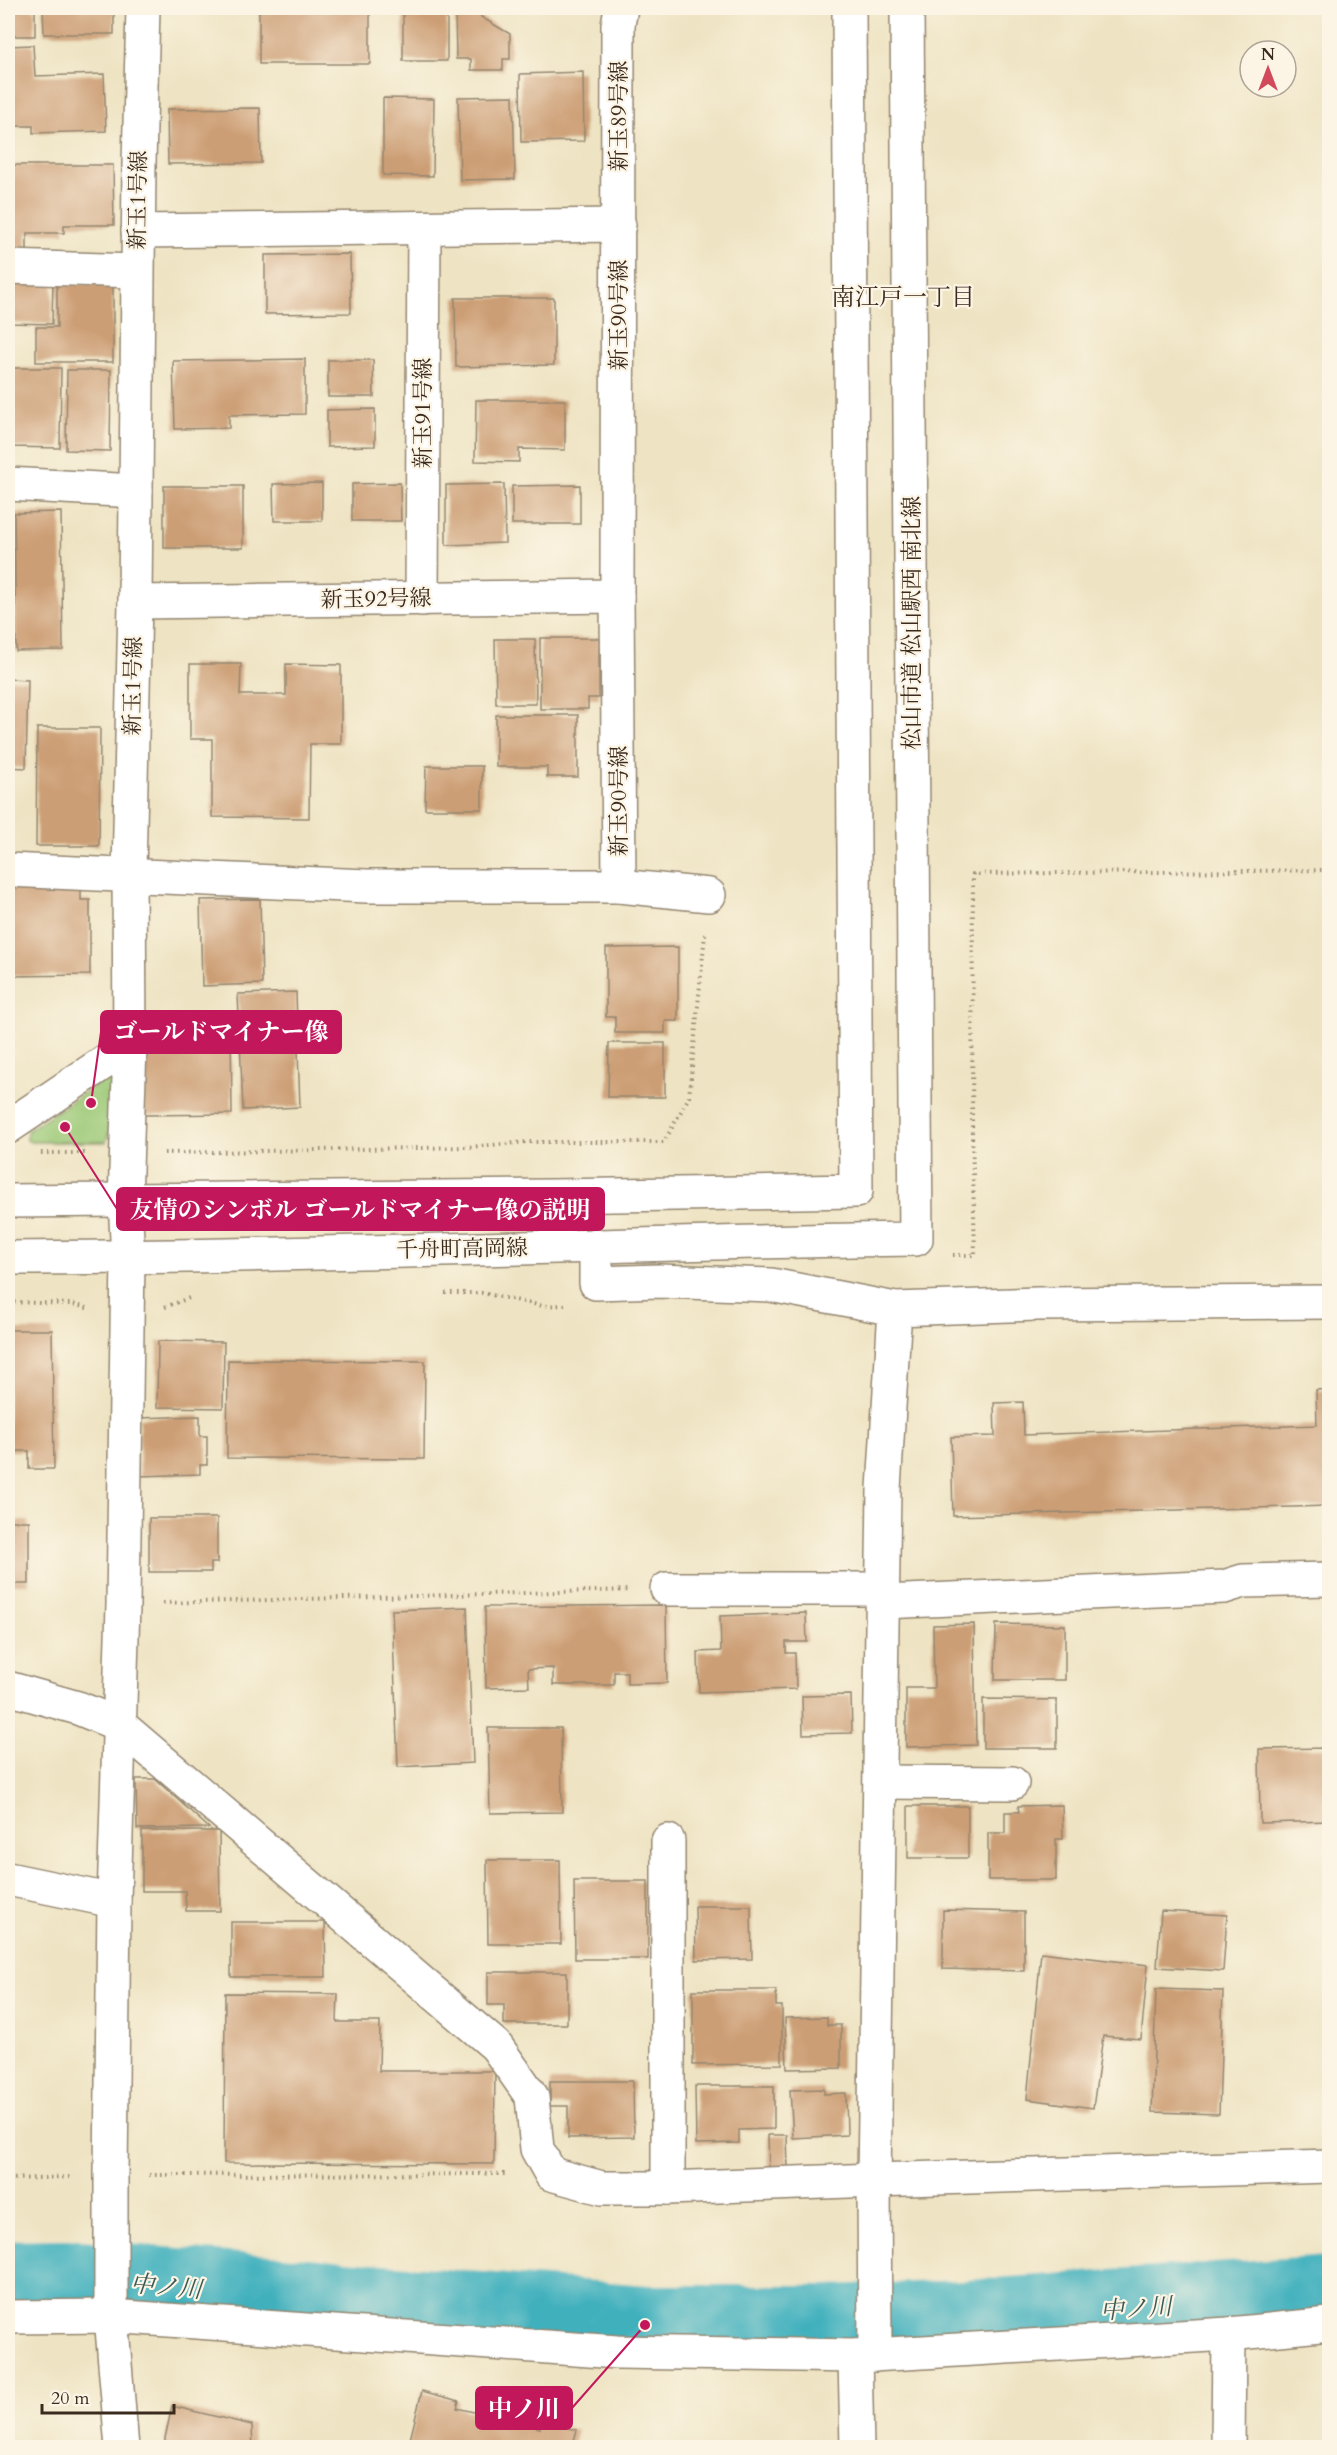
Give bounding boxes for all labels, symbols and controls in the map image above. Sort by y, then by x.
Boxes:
north arrow [1238,39,1298,99]
text: N [1261,44,1275,66]
street label: 新玉89号線 [604,61,634,171]
street label: 新玉1号線 [122,150,154,250]
street label: 新玉90号線 [604,260,634,370]
district label: 南江戸一丁目 [831,281,975,314]
street label: 新玉91号線 [408,358,438,468]
street label: 松山市道 松山駅西 南北線 [897,496,927,750]
street label: 新玉92号線 [320,583,432,615]
street label: 新玉1号線 [117,636,149,736]
street label: 新玉90号線 [604,746,634,856]
callout: ゴールドマイナー像 [101,1011,341,1053]
text: ゴールドマイナー像 [113,1016,329,1049]
callout: 友情のシンボル ゴールドマイナー像の説明 [117,1188,604,1230]
text: 友情のシンボル ゴールドマイナー像の説明 [130,1194,590,1227]
street label: 千舟町高岡線 [396,1233,528,1265]
water label: 中ノ川 [129,2267,206,2307]
water label: 中ノ川 [1099,2290,1176,2328]
scale bar [42,2377,174,2415]
text: 20 m [51,2386,90,2411]
callout: 中ノ川 [476,2387,572,2429]
text: 中ノ川 [488,2393,560,2426]

